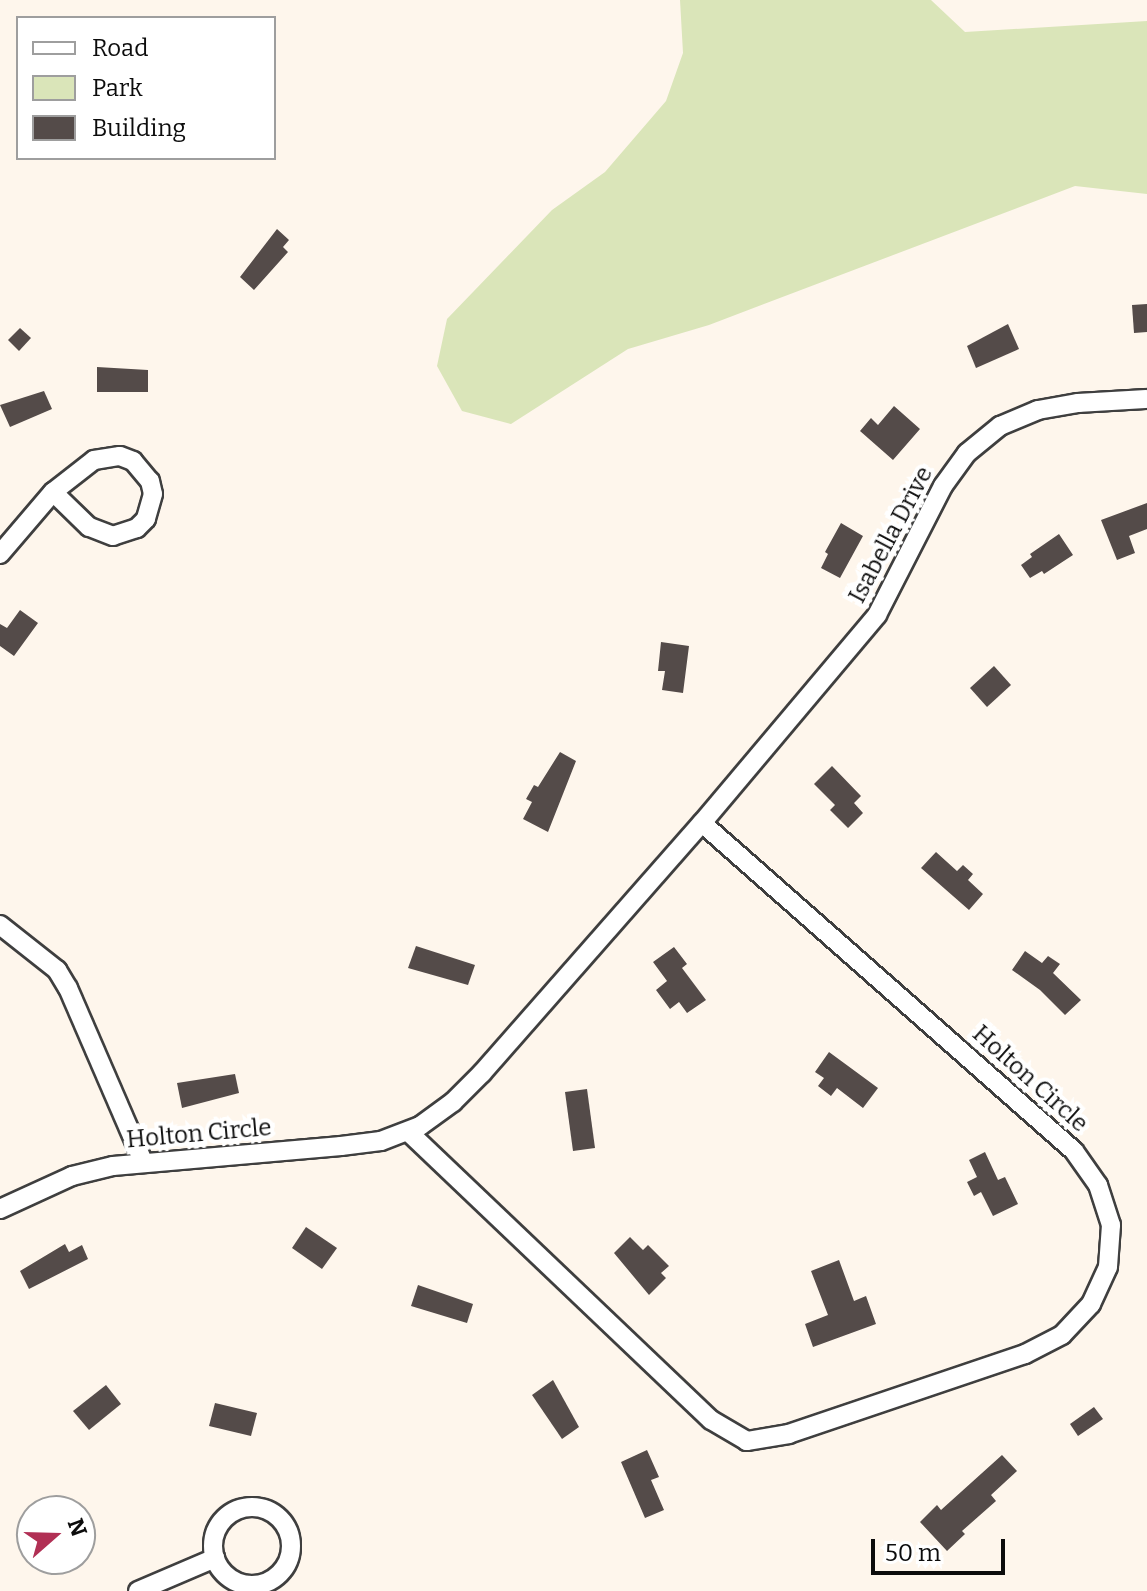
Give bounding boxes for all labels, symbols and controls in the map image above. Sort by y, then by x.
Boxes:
legend [16,16,276,160]
text: Road [92,34,148,62]
text: Park [92,74,143,102]
text: Building [92,114,186,142]
street label: Isabella Drive [843,462,939,608]
street label: Holton Circle [966,1020,1094,1138]
street label: Holton Circle [125,1113,273,1155]
north arrow [16,1495,96,1575]
text: N [62,1515,93,1540]
scale bar [875,1523,1009,1573]
text: 50 m [885,1539,941,1567]

